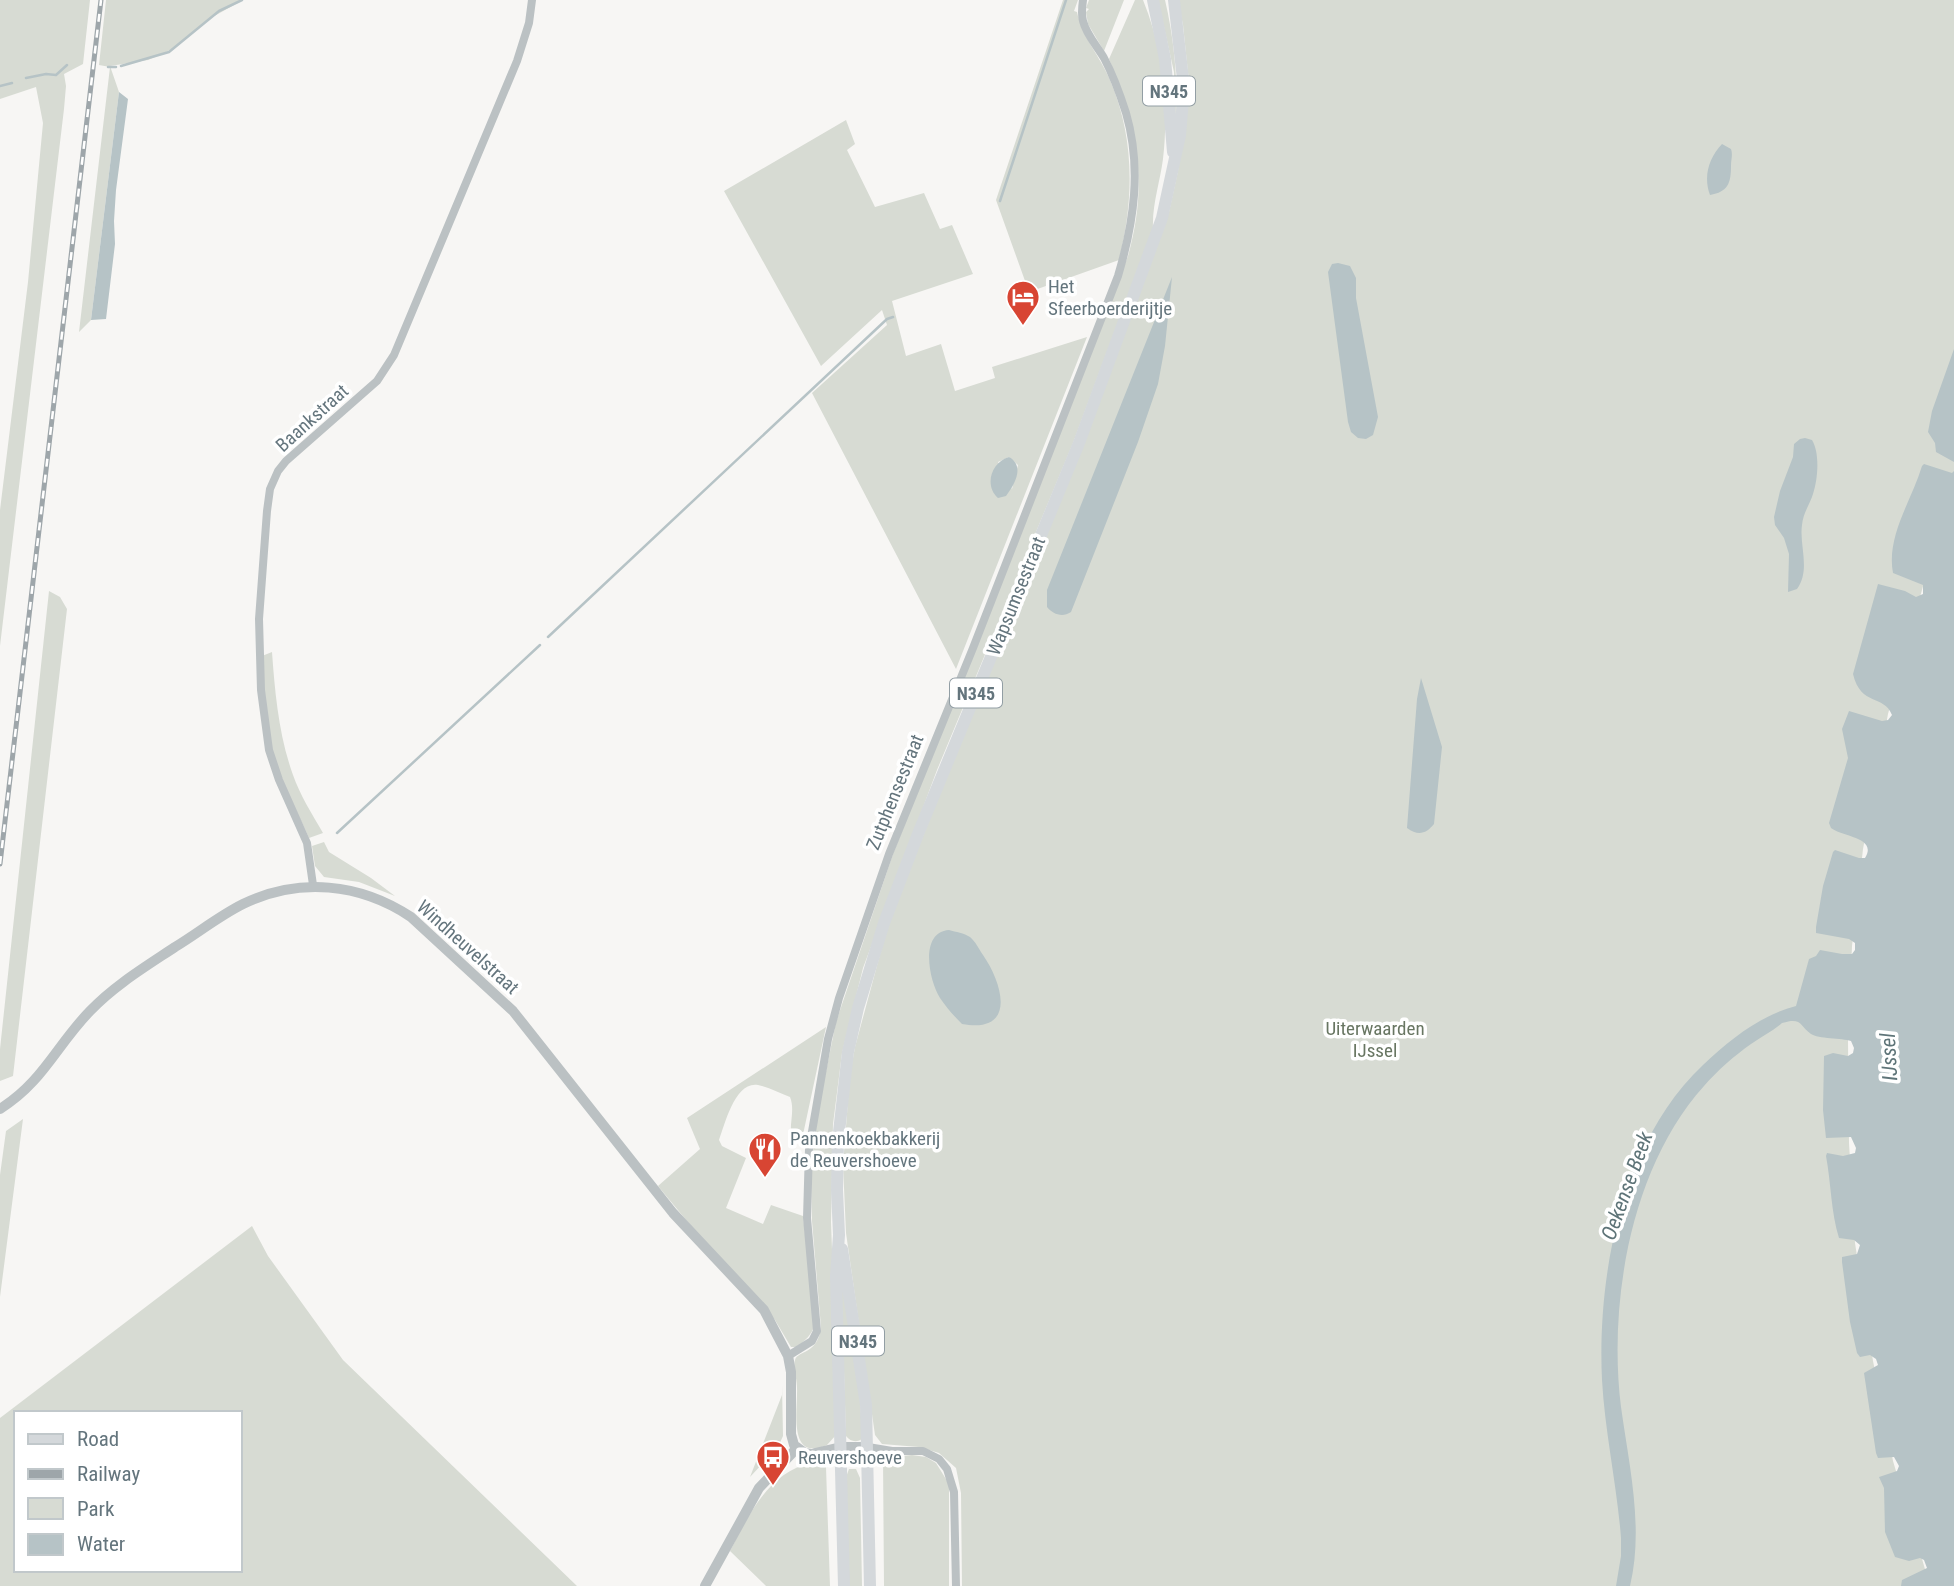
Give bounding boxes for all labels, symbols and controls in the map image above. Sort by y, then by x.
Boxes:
road number: N345 [1143,76,1195,106]
place label: Het Sfeerboerderijtje [1048,275,1172,320]
hotel icon: Het Sfeerboerderijtje [1004,278,1042,327]
street label: Baankstraat [271,379,353,457]
street label: Wapsumsestraat [982,533,1050,659]
road number: N345 [950,678,1002,708]
street label: Zutphensestraat [861,731,929,853]
street label: Windheuvelstraat [412,895,524,999]
park label: Uiterwaarden IJssel [1325,1017,1425,1062]
water label: IJssel [1876,1032,1902,1081]
place label: Pannenkoekbakkerij de Reuvershoeve [790,1127,940,1172]
water label: Oekense Beek [1596,1128,1658,1243]
restaurant icon: Pannenkoekbakkerij de Reuvershoeve [746,1130,784,1179]
road number: N345 [832,1326,884,1356]
legend [14,1411,242,1572]
text: Road [77,1427,119,1451]
bus stop icon: Reuvershoeve [754,1438,792,1487]
place label: Reuvershoeve [798,1446,902,1469]
text: Railway [77,1462,140,1486]
text: Park [77,1497,115,1521]
text: Water [77,1532,125,1556]

